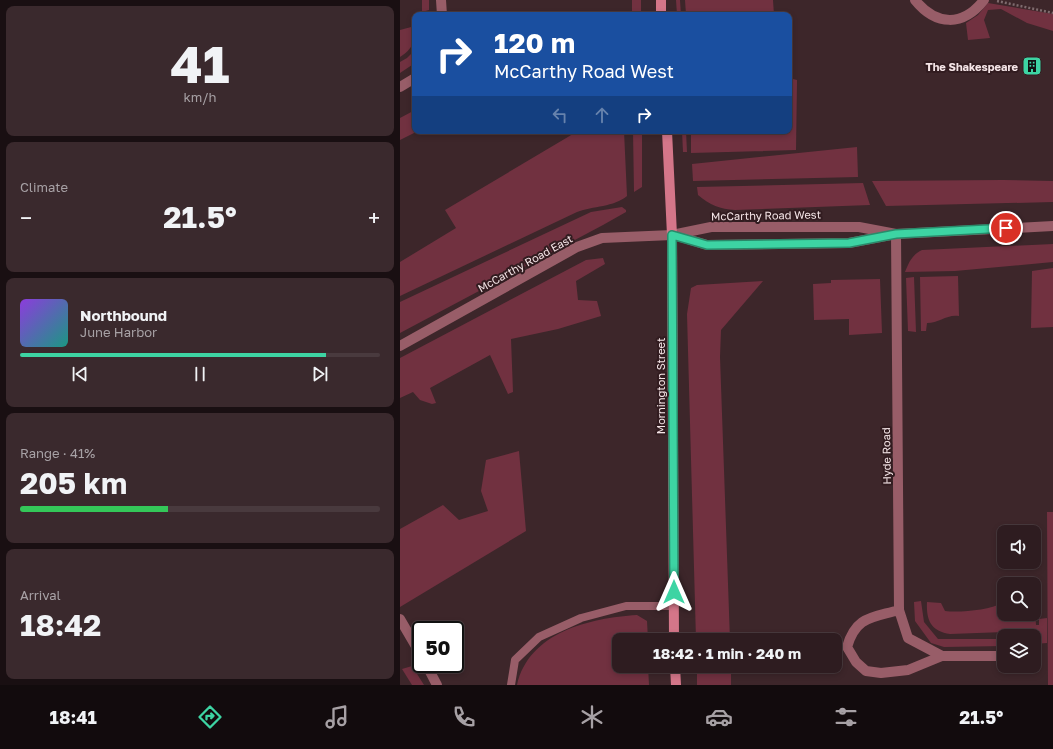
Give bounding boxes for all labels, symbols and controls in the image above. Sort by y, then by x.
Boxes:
text: 120 m [494,26,575,59]
icon: right [428,28,480,80]
text: 41 [170,32,230,94]
building icon: The Shakespeare [1021,55,1043,77]
text: McCarthy Road West [494,60,674,82]
place label: The Shakespeare [925,60,1019,73]
text: km/h [183,89,217,105]
icon: left [549,104,571,126]
icon: ahead [591,104,613,126]
icon: right [633,104,655,126]
text: Climate [20,179,68,195]
text: 21.5° [163,199,237,235]
text: − [20,204,32,231]
text: + [368,204,380,231]
street label: McCarthy Road West [711,208,821,222]
pin [989,211,1023,245]
icon: arrive [995,217,1017,239]
street label: McCarthy Road East [475,232,575,294]
text: Northbound [80,306,167,324]
text: June Harbor [80,324,157,340]
street label: Mornington Street [654,338,667,434]
icon: previous [69,363,91,385]
icon: pause [189,363,211,385]
icon: next [309,363,331,385]
street label: Hyde Road [879,427,893,485]
text: Range · 41% [20,445,95,461]
text: 205 km [20,465,127,501]
map controls [997,525,1041,673]
button: sound [997,525,1041,569]
position arrow [653,571,695,613]
button: search [997,577,1041,621]
text: Arrival [20,587,61,603]
text: 18:42 [20,607,101,643]
speed limit sign: 50 [412,621,464,673]
button: layers [997,629,1041,673]
text: 18:42 · 1 min · 240 m [653,644,801,662]
icon: directions [196,703,224,731]
icon: music [323,703,351,731]
icon: phone [450,703,478,731]
icon: climate [578,703,606,731]
icon: car [705,703,733,731]
icon: filters [832,703,860,731]
text: 18:41 [50,706,97,728]
text: 21.5° [959,706,1003,728]

